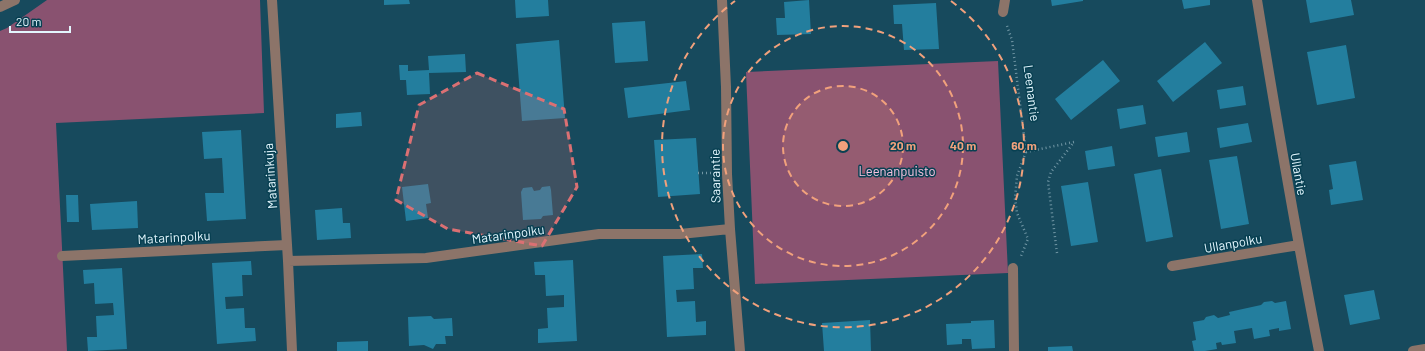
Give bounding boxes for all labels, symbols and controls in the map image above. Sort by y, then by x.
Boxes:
scale bar [10,8,70,34]
text: 20 m [16,14,42,28]
street label: Leenantie [1021,64,1043,122]
text: 20 m [890,138,916,152]
text: 40 m [950,138,976,152]
text: 60 m [1011,138,1037,152]
centre of rings [836,139,850,153]
street label: Matarinkuja [260,143,280,209]
street label: Saarantie [707,149,723,203]
street label: Ullantie [1287,151,1311,197]
park label: Leenanpuisto [858,163,936,179]
street label: Matarinpolku [471,221,545,247]
street label: Matarinpolku [137,227,211,247]
street label: Ullanpolku [1203,230,1263,256]

